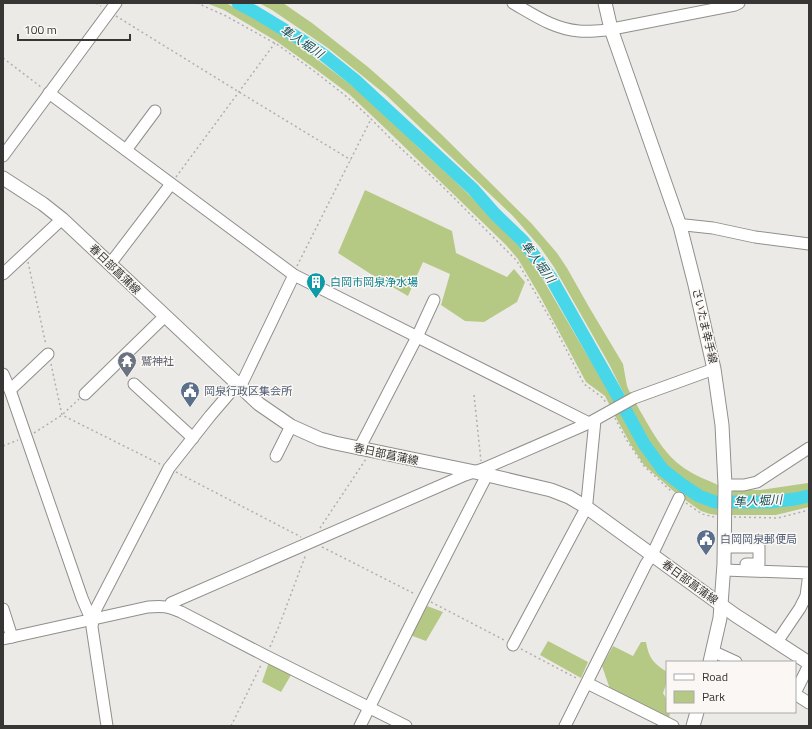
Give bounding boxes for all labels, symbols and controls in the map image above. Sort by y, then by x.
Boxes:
scale bar [18,16,130,42]
text: 100 m [24,20,57,39]
water label: 隼人堀川 [277,20,329,64]
water label: 隼人堀川 [517,237,561,288]
street label: 春日部菖蒲線 [86,240,144,298]
building icon: 白岡市岡泉浄水場 [305,271,327,299]
place label: 白岡市岡泉浄水場 [330,274,418,290]
street label: さいたま幸手線 [689,287,721,365]
temple icon: 鷲神社 [116,350,138,378]
place label: 鷲神社 [141,353,174,369]
public building icon: 岡泉行政区集会所 [179,380,201,408]
place label: 岡泉行政区集会所 [204,383,293,399]
street label: 春日部菖蒲線 [352,439,420,469]
water label: 隼人堀川 [734,490,784,511]
public building icon: 白岡岡泉郵便局 [695,528,717,556]
place label: 白岡岡泉郵便局 [720,531,797,547]
street label: 春日部菖蒲線 [659,556,721,608]
legend [666,661,796,713]
text: Road [702,667,728,686]
text: Park [702,687,725,706]

